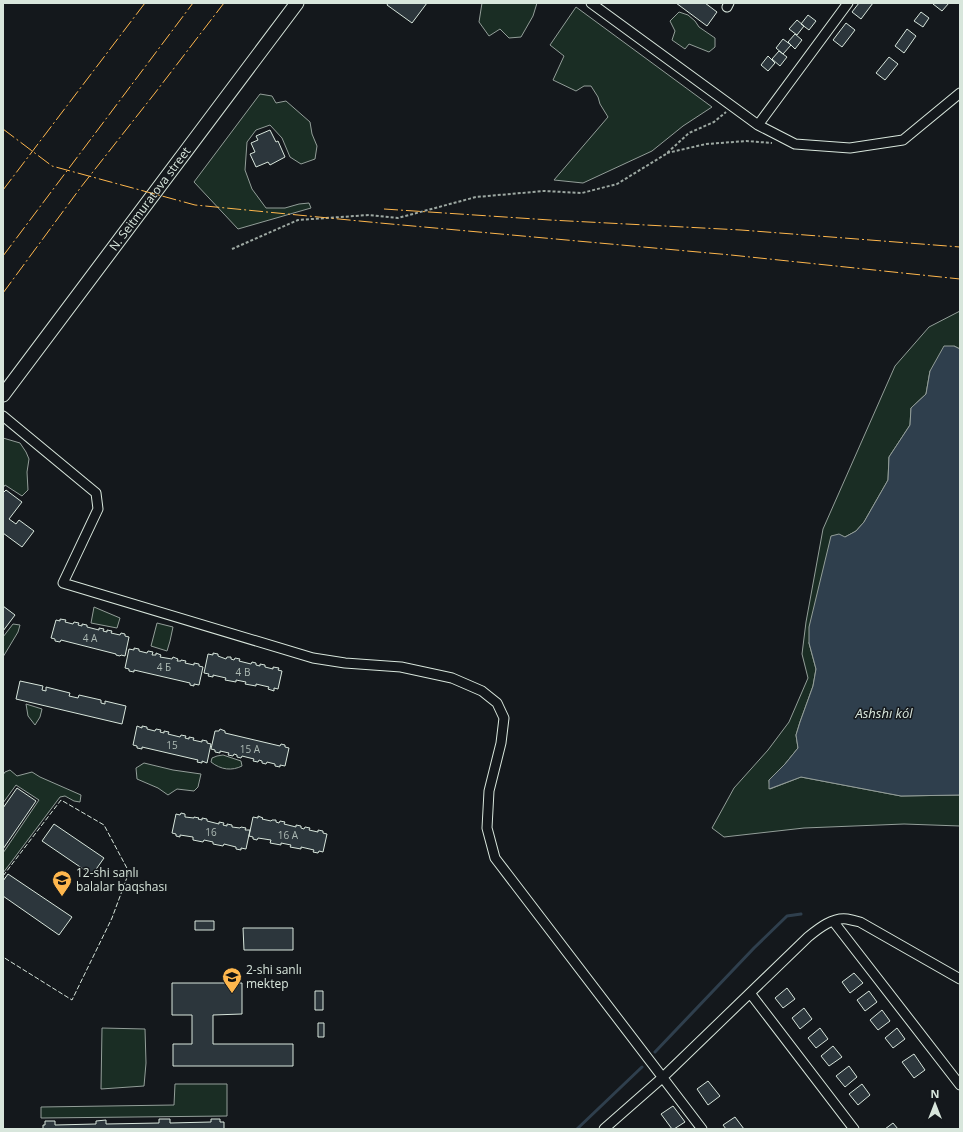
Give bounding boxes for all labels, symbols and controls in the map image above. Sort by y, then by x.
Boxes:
street label: N. Seitmuratova street [105,143,194,254]
house number: 4 А [83,631,98,645]
house number: 4 Б [157,660,171,674]
house number: 4 B [236,665,250,679]
water label: Ashshı kól [854,704,913,722]
house number: 15 [166,738,178,752]
house number: 15 A [240,742,261,756]
house number: 16 [205,825,217,839]
house number: 16 А [278,828,299,842]
place label: 12-shi sanlı balalar baqshası [76,864,167,895]
school or university icon: 12-shi sanlı balalar baqshası [51,869,73,897]
place label: 2-shi sanlı mektep [246,961,302,992]
school or university icon: 2-shi sanlı mektep [221,966,243,994]
north arrow [915,1084,955,1124]
text: N [931,1086,939,1101]

